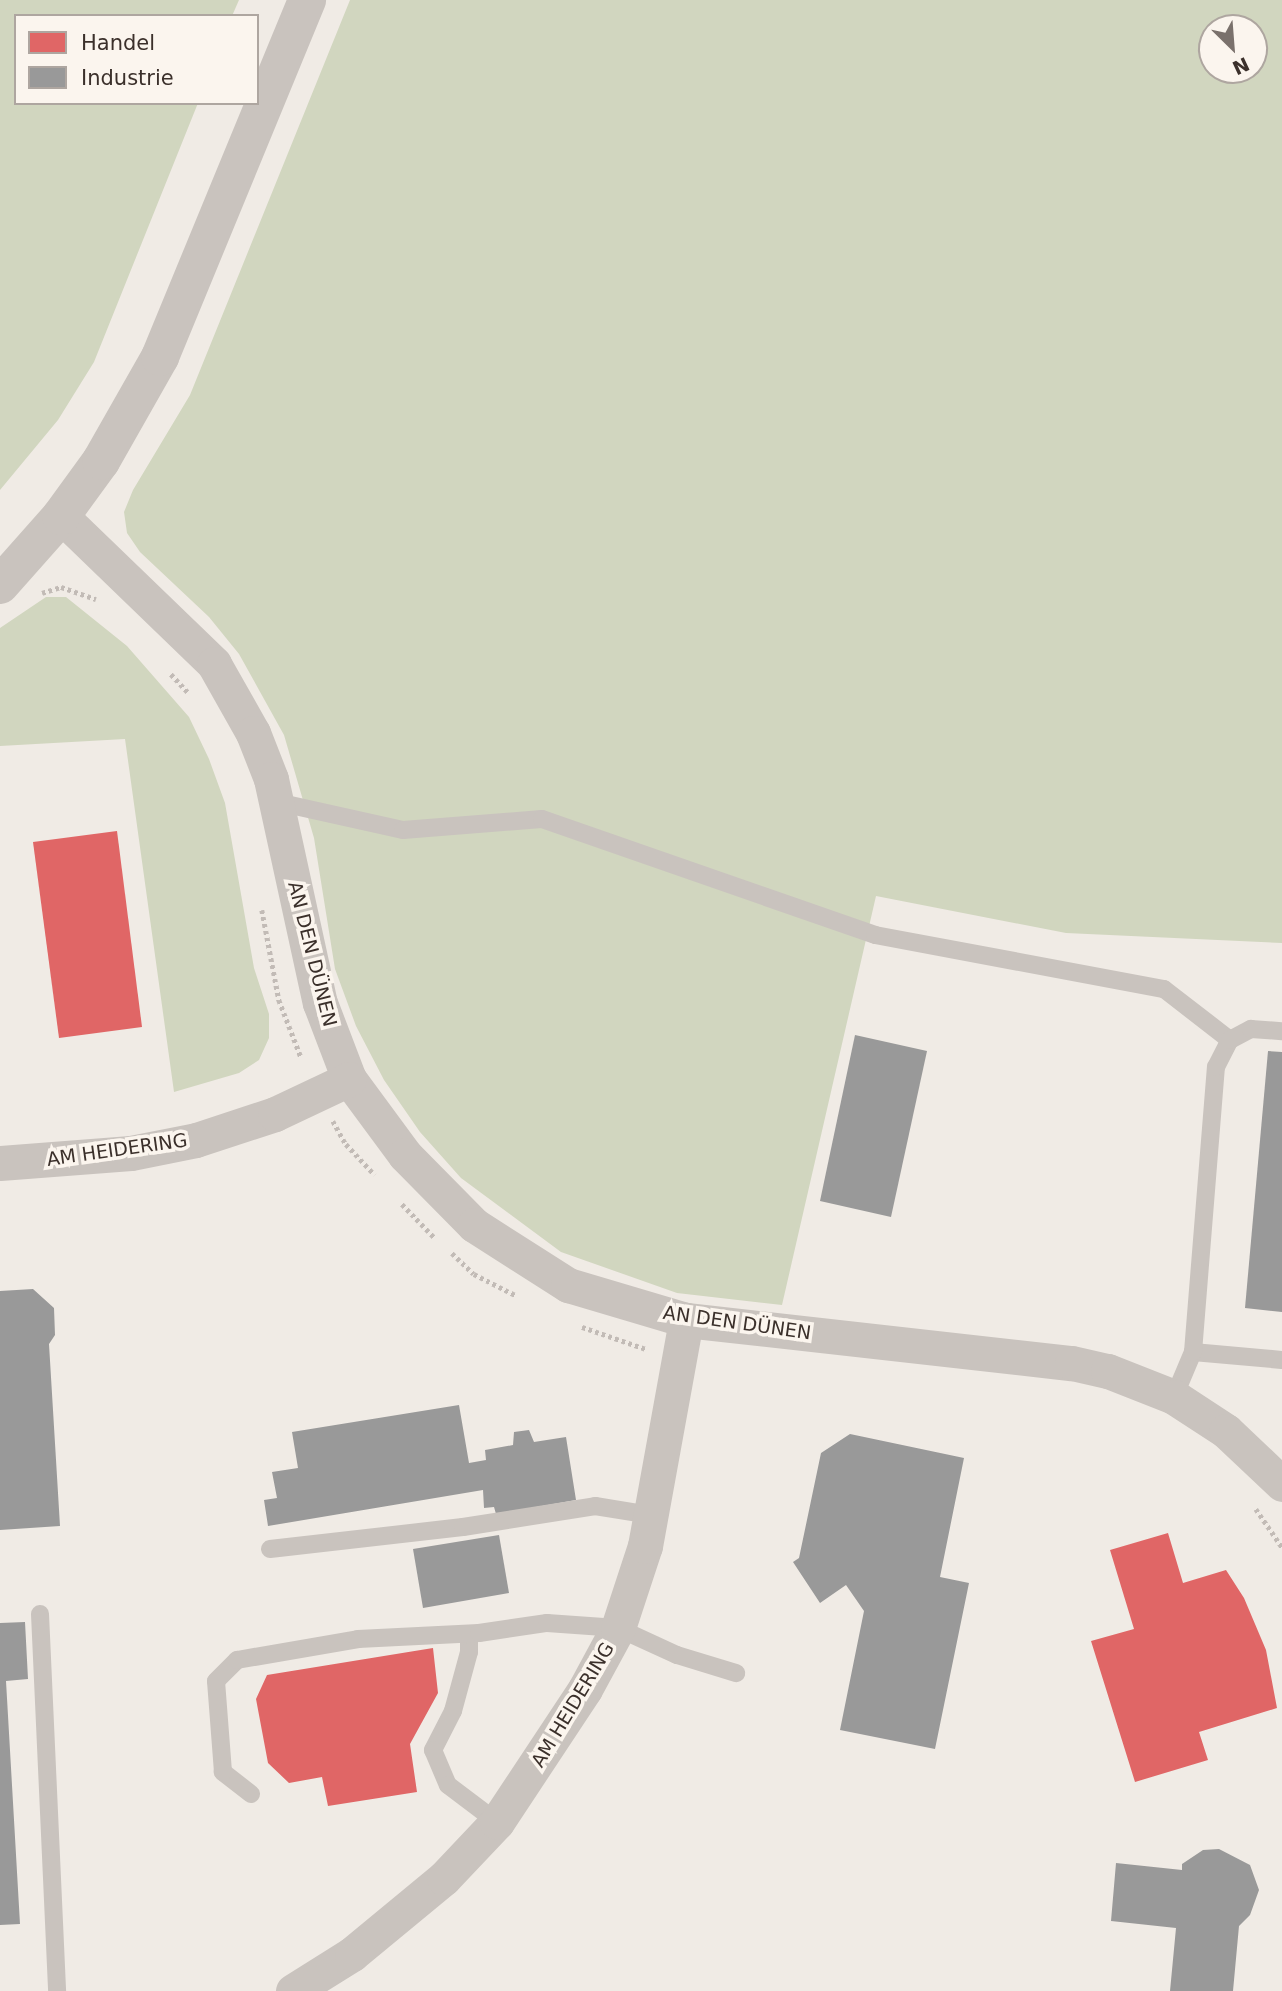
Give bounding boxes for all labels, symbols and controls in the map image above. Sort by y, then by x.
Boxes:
legend [14,14,259,105]
north arrow [1198,14,1268,84]
text: Handel [81,31,155,55]
text: N [1229,53,1253,80]
text: Industrie [81,66,174,90]
street label: AN DEN DÜNEN [283,879,341,1029]
street label: AM HEIDERING [45,1129,189,1171]
street label: AN DEN DÜNEN [662,1301,812,1345]
street label: AM HEIDERING [527,1638,619,1772]

